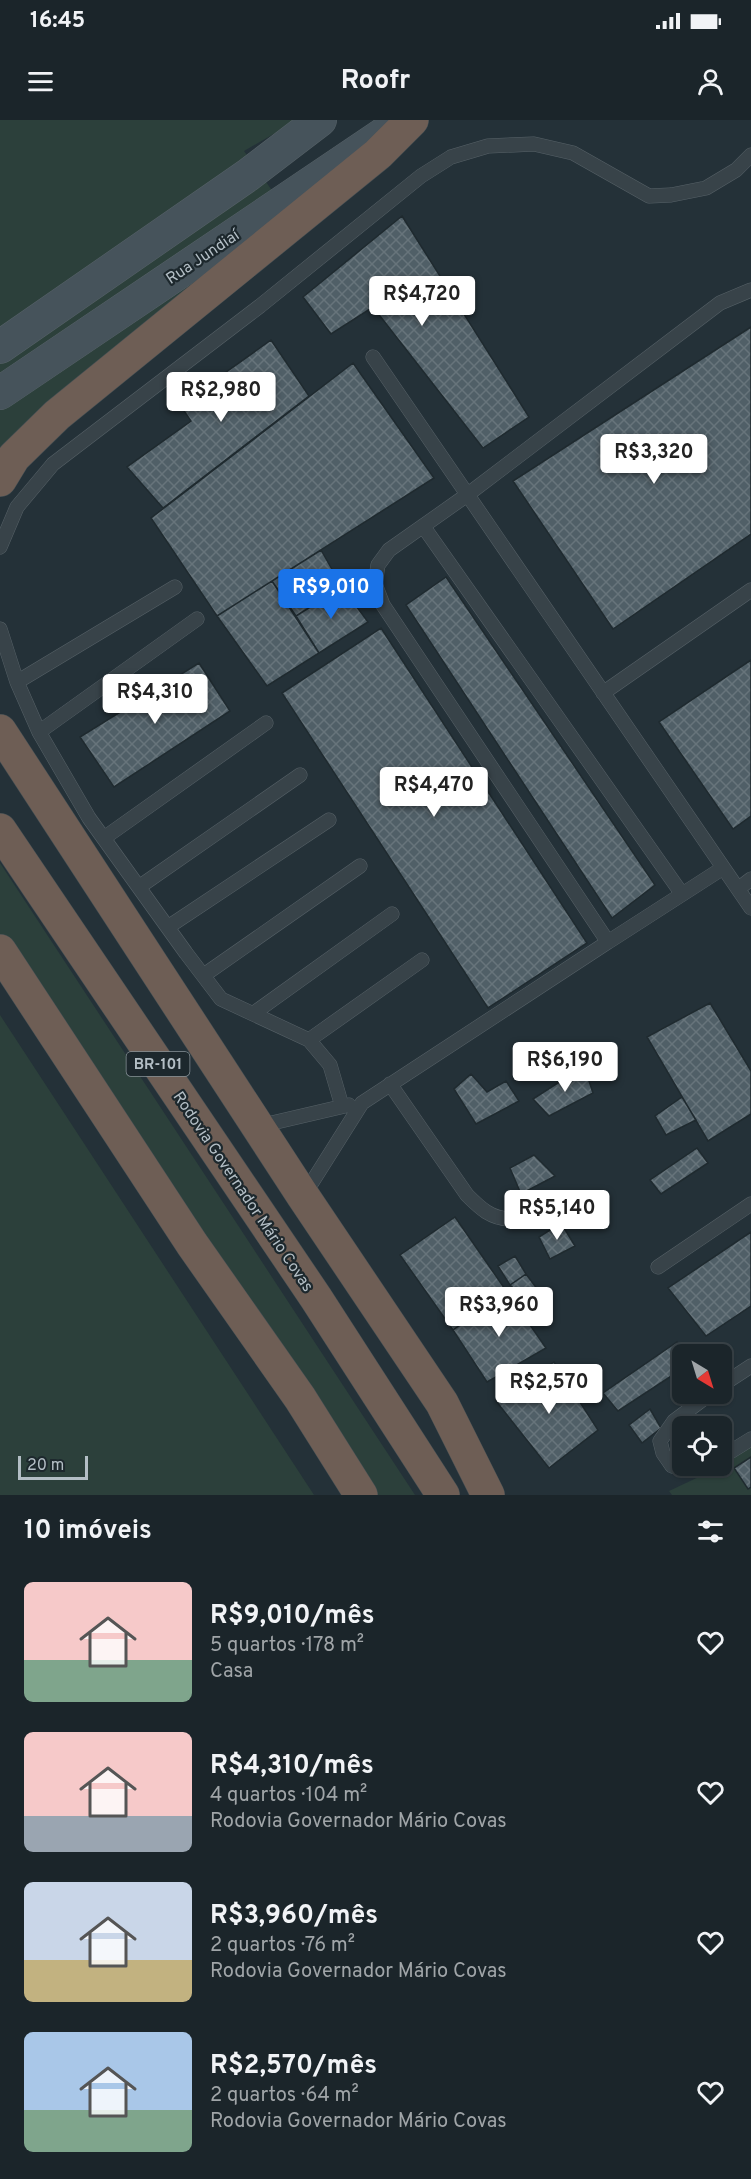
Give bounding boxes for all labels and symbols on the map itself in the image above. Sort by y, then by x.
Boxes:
street label: Rua Jundiaí [163,225,245,290]
pin: R$4,720 [367,276,477,327]
pin: R$2,980 [166,372,276,423]
pin: R$3,320 [599,434,709,485]
pin: R$9,010 [276,569,386,620]
pin: R$4,310 [100,674,210,725]
pin: R$4,470 [379,767,489,818]
pin: R$6,190 [510,1042,620,1093]
road number: BR-101 [126,1052,190,1076]
street label: Rodovia Governador Mário Covas [168,1088,317,1296]
pin: R$5,140 [502,1190,612,1241]
pin: R$3,960 [444,1287,554,1338]
north arrow [672,1344,732,1404]
pin: R$2,570 [494,1364,604,1415]
scale bar [18,1453,88,1480]

